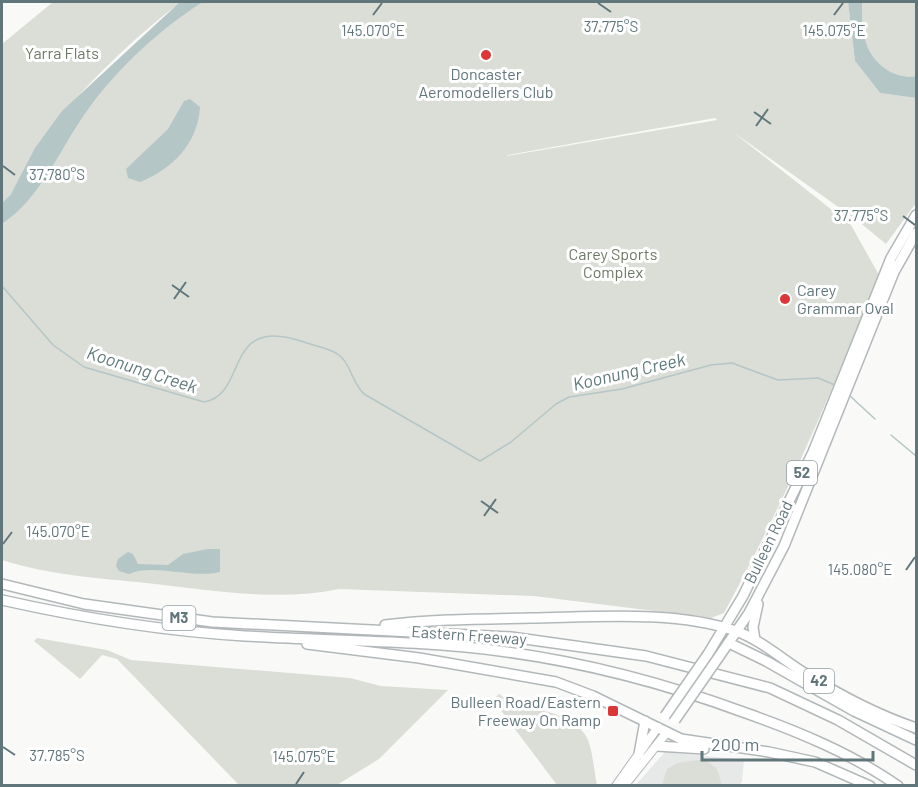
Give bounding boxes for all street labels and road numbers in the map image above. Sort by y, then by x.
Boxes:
road number: 52 [787,461,817,485]
street label: Bulleen Road [739,497,796,586]
road number: M3 [162,606,195,630]
street label: Eastern Freeway [411,621,528,648]
road number: 42 [804,669,834,693]

